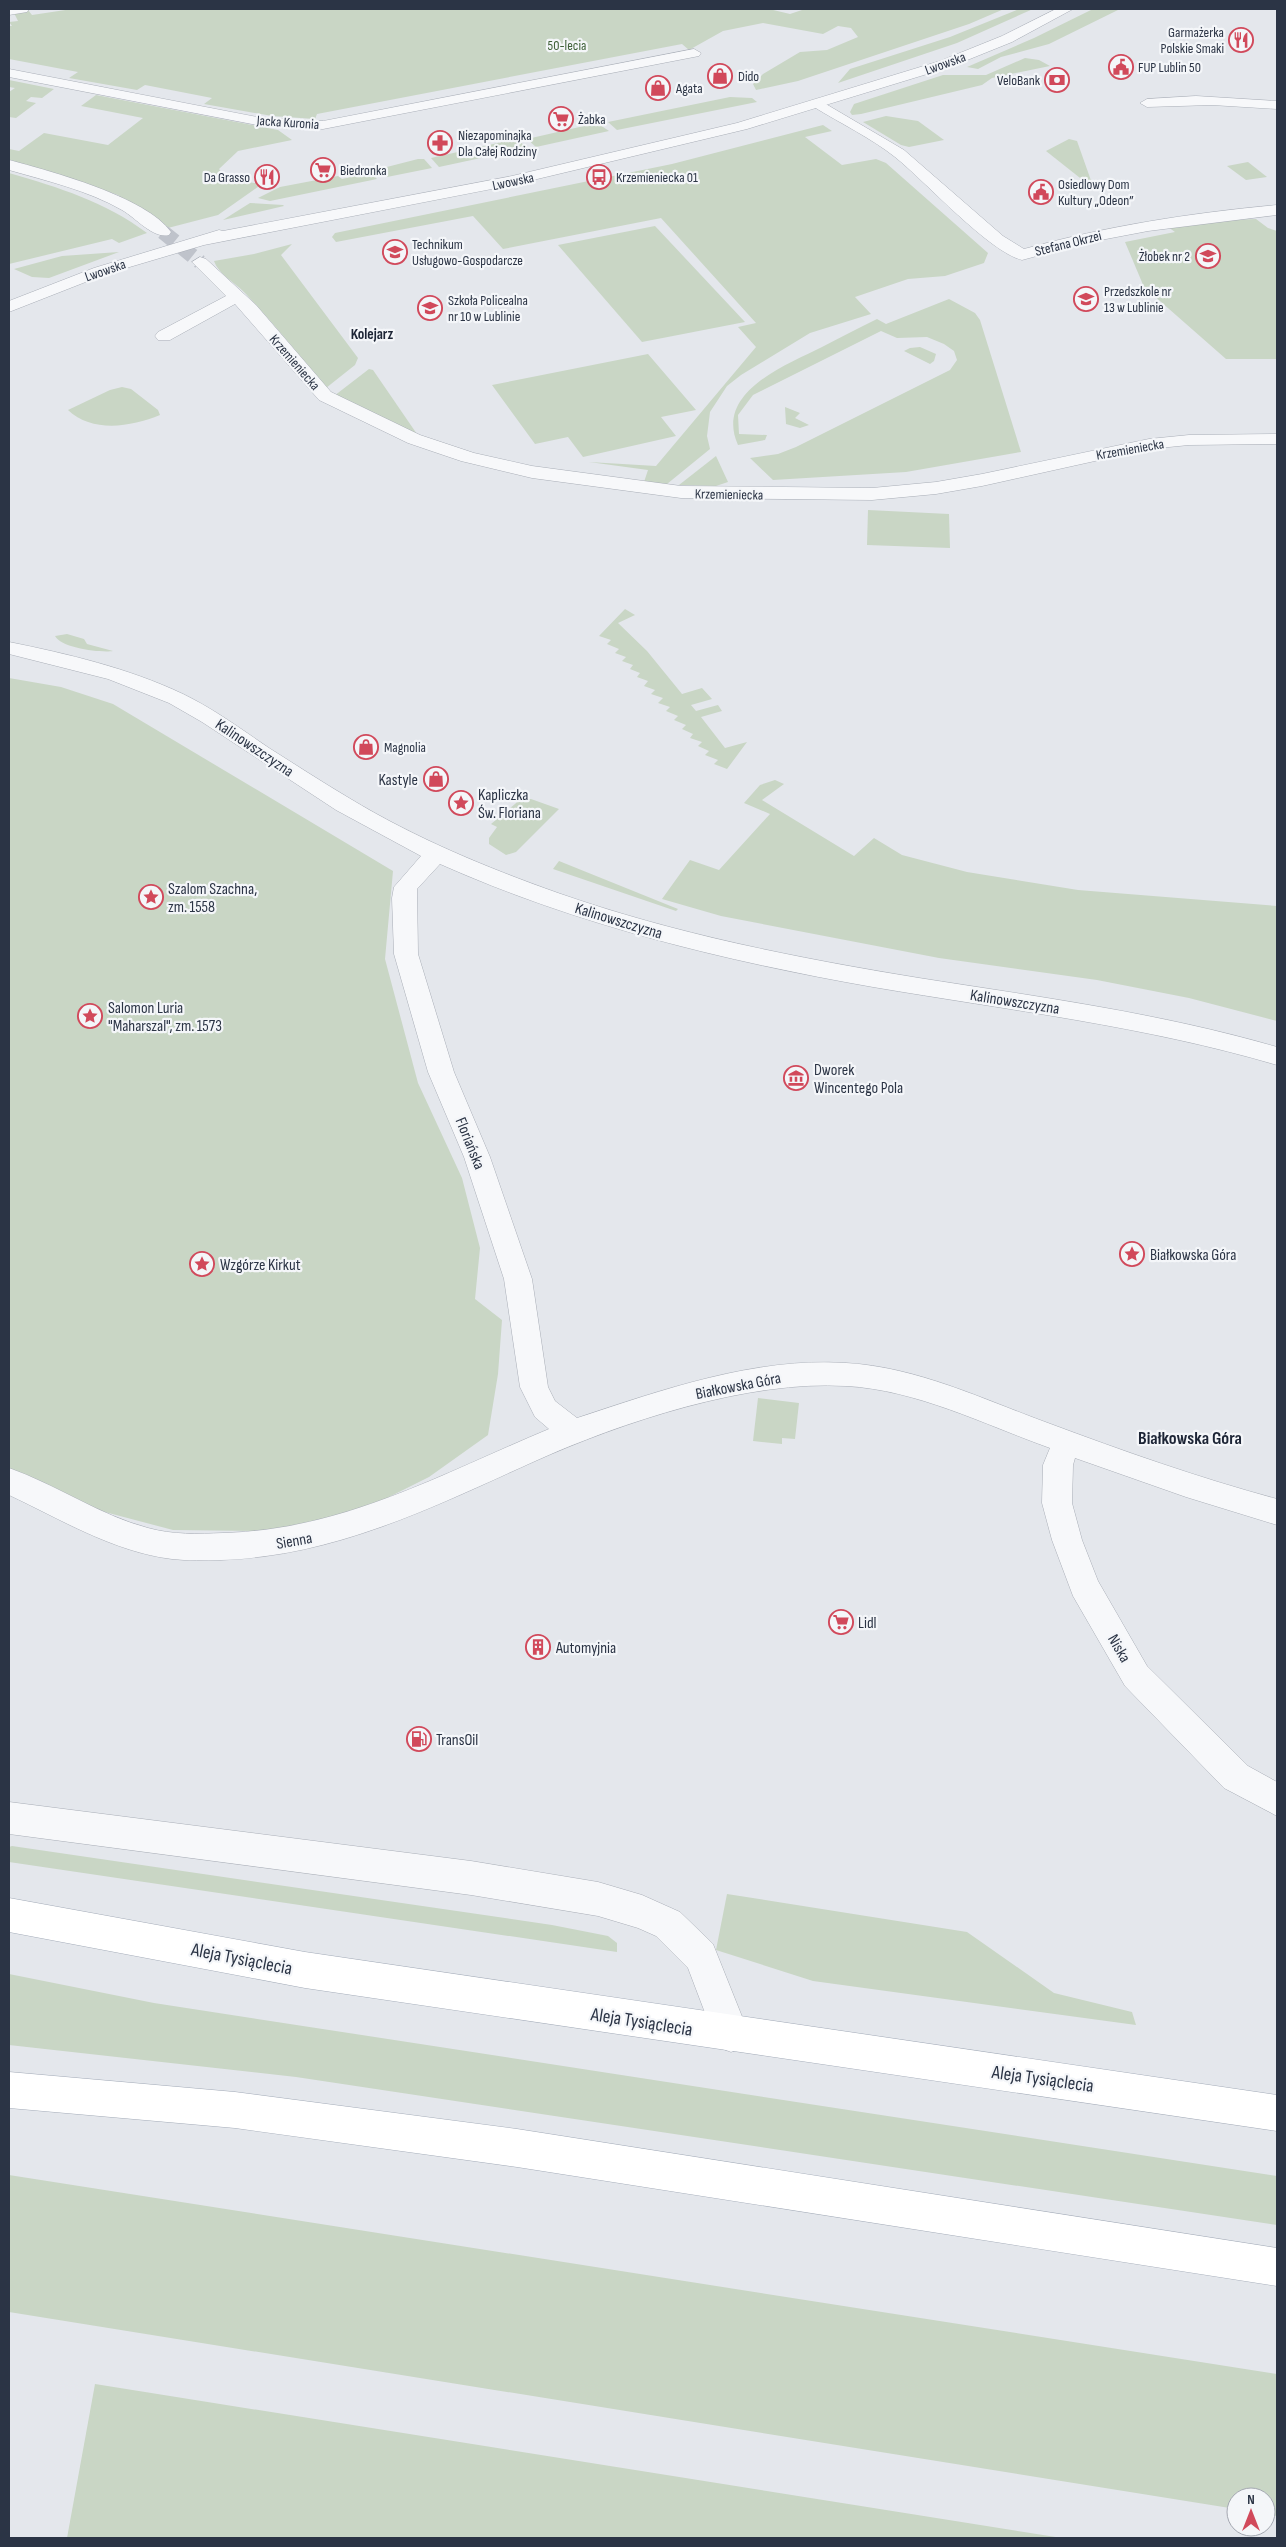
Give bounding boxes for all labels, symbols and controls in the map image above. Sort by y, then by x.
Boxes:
place label: Garmażerka Polskie Smaki [1161,24,1224,57]
restaurant icon: Garmażerka Polskie Smaki [1228,27,1254,53]
park label: 50-lecia [548,37,586,54]
street label: Lwowska [922,48,968,79]
public building icon: FUP Lublin 50 [1108,54,1134,80]
place label: FUP Lublin 50 [1138,59,1201,76]
shop icon: Dido [707,63,733,89]
bank icon: VeloBank [1044,67,1070,93]
place label: Dido [738,68,759,85]
place label: VeloBank [997,72,1041,89]
shop icon: Agata [645,75,671,101]
place label: Agata [675,80,703,97]
supermarket icon: Żabka [548,106,574,132]
place label: Żabka [578,111,606,128]
street label: Jacka Kuronia [255,112,320,133]
place label: Niezapominajka Dla Całej Rodziny [458,127,538,160]
pharmacy icon: Niezapominajka Dla Całej Rodziny [427,130,453,156]
supermarket icon: Biedronka [310,157,336,183]
place label: Biedronka [340,162,387,179]
restaurant icon: Da Grasso [254,164,280,190]
bus stop icon: Krzemieniecka 01 [586,164,612,190]
place label: Da Grasso [204,169,250,186]
street label: Lwowska [491,169,535,194]
place label: Krzemieniecka 01 [616,169,698,186]
place label: Osiedlowy Dom Kultury „Odeon” [1058,176,1134,209]
public building icon: Osiedlowy Dom Kultury „Odeon” [1028,179,1054,205]
street label: Stefana Okrzei [1033,227,1103,260]
place label: Technikum Usługowo-Gospodarcze [412,236,523,269]
school or university icon: Technikum Usługowo-Gospodarcze [382,239,408,265]
school or university icon: Żłobek nr 2 [1195,243,1221,269]
place label: Żłobek nr 2 [1139,248,1190,265]
street label: Lwowska [82,256,128,285]
place label: Przedszkole nr 13 w Lublinie [1104,283,1172,316]
school or university icon: Przedszkole nr 13 w Lublinie [1073,286,1099,312]
place label: Szkoła Policealna nr 10 w Lublinie [448,292,528,325]
school or university icon: Szkoła Policealna nr 10 w Lublinie [417,295,443,321]
district label: Kolejarz [351,325,394,344]
street label: Krzemieniecka [266,331,324,394]
street label: Krzemieniecka [1095,435,1165,464]
street label: Krzemieniecka [695,485,763,504]
street label: Kalinowszczyzna [211,715,297,781]
shop icon: Magnolia [353,734,379,760]
place label: Magnolia [384,739,426,756]
shop icon: Kastyle [423,766,449,792]
place label: Kastyle [378,771,418,790]
place label: Kapliczka Św. Floriana [478,786,541,823]
place icon: Kapliczka Św. Floriana [448,790,474,816]
place label: Szalom Szachna, zm. 1558 [168,880,257,917]
place icon: Szalom Szachna, zm. 1558 [138,884,164,910]
street label: Kalinowszczyzna [573,899,664,944]
street label: Kalinowszczyzna [969,986,1061,1019]
place label: Salomon Luria "Maharszal", zm. 1573 [108,999,222,1036]
place icon: Salomon Luria "Maharszal", zm. 1573 [77,1003,103,1029]
place label: Dworek Wincentego Pola [814,1061,903,1098]
museum icon: Dworek Wincentego Pola [783,1065,809,1091]
street label: Floriańska [451,1115,489,1172]
place icon: Białkowska Góra [1119,1241,1145,1267]
place label: Białkowska Góra [1150,1246,1236,1265]
place icon: Wzgórze Kirkut [189,1251,215,1277]
place label: Wzgórze Kirkut [220,1256,301,1275]
street label: Białkowska Góra [694,1369,782,1404]
district label: Białkowska Góra [1138,1428,1242,1449]
street label: Sienna [275,1529,314,1554]
supermarket icon: Lidl [828,1609,854,1635]
place label: Lidl [858,1614,877,1633]
street label: Niska [1103,1631,1134,1666]
building icon: Automyjnia [525,1634,551,1660]
place label: Automyjnia [555,1639,616,1658]
fuel station icon: TransOil [406,1726,432,1752]
place label: TransOil [436,1731,478,1750]
street label: Aleja Tysiąclecia [188,1938,294,1981]
street label: Aleja Tysiąclecia [588,2003,694,2042]
street label: Aleja Tysiąclecia [989,2061,1095,2098]
north arrow [1226,2487,1276,2537]
text: N [1247,2491,1255,2508]

